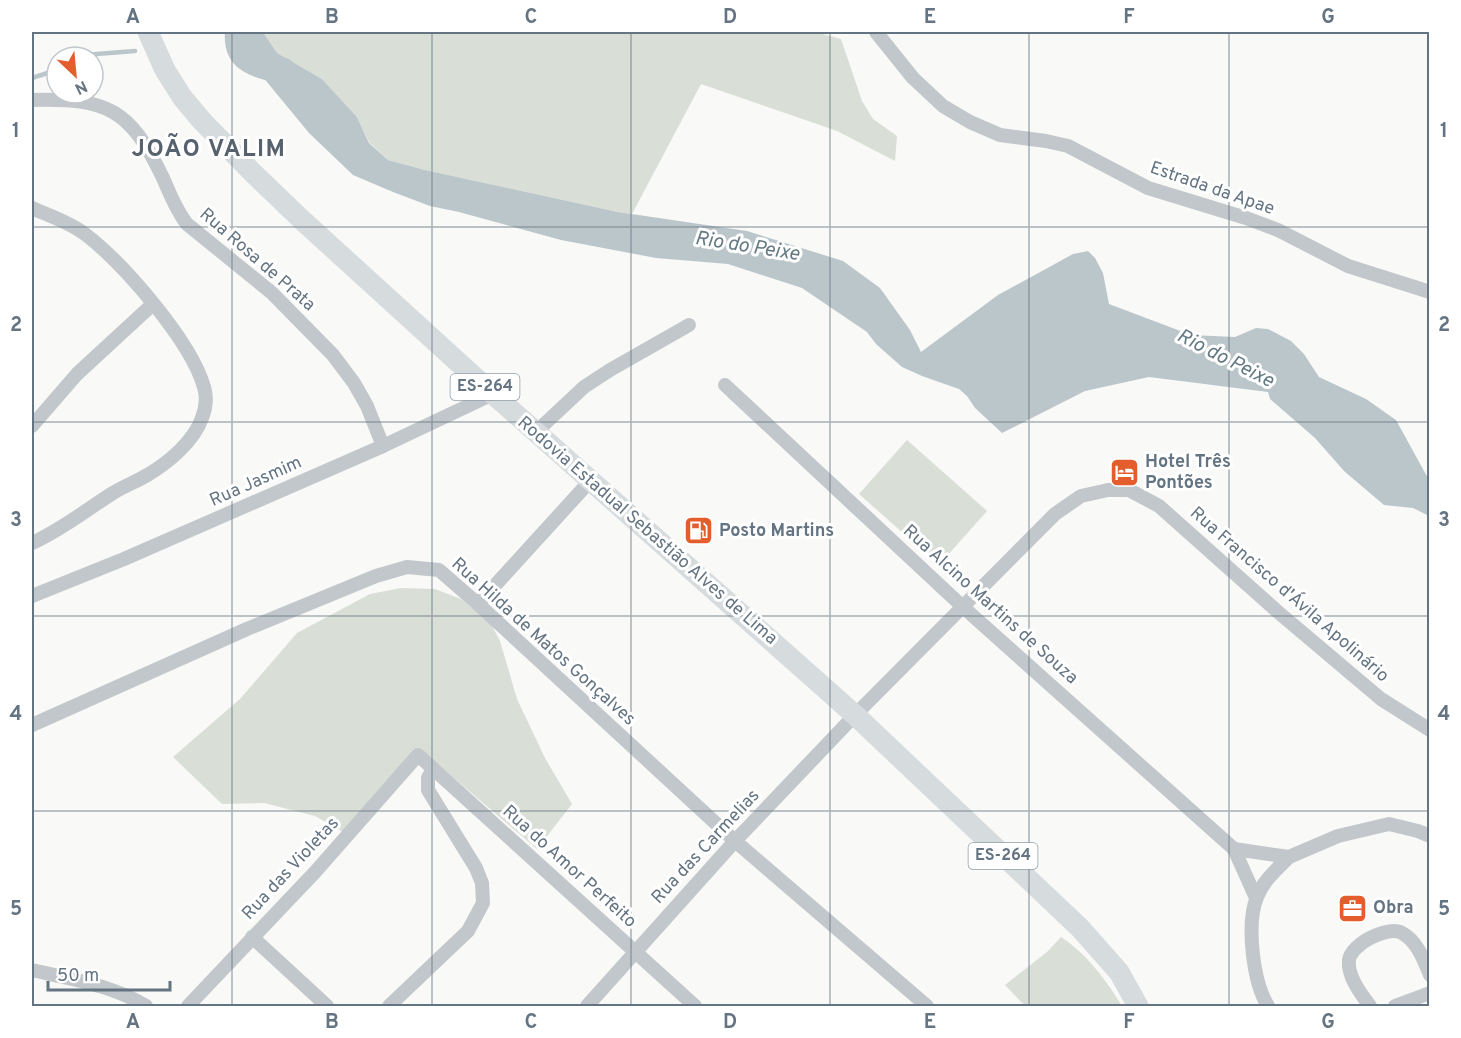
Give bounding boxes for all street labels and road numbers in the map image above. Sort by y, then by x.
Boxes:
street label: Estrada da Apae [1147,157,1277,221]
street label: Rua Rosa de Prata [194,203,320,317]
road number: ES-264 [450,374,520,400]
street label: Rodovia Estadual Sebastião Alves de Lima [512,412,782,650]
street label: Rua Jasmim [206,451,306,513]
street label: Rua Francisco d'Ávila Apolinário [1185,501,1395,688]
street label: Rua Alcino Martins de Souza [898,520,1082,690]
street label: Rua Hilda de Matos Gonçalves [446,553,640,731]
street label: Rua das Carmelias [647,785,765,909]
street label: Rua do Amor Perfeito [497,801,641,933]
street label: Rua das Violetas [237,813,345,925]
road number: ES-264 [968,843,1038,869]

